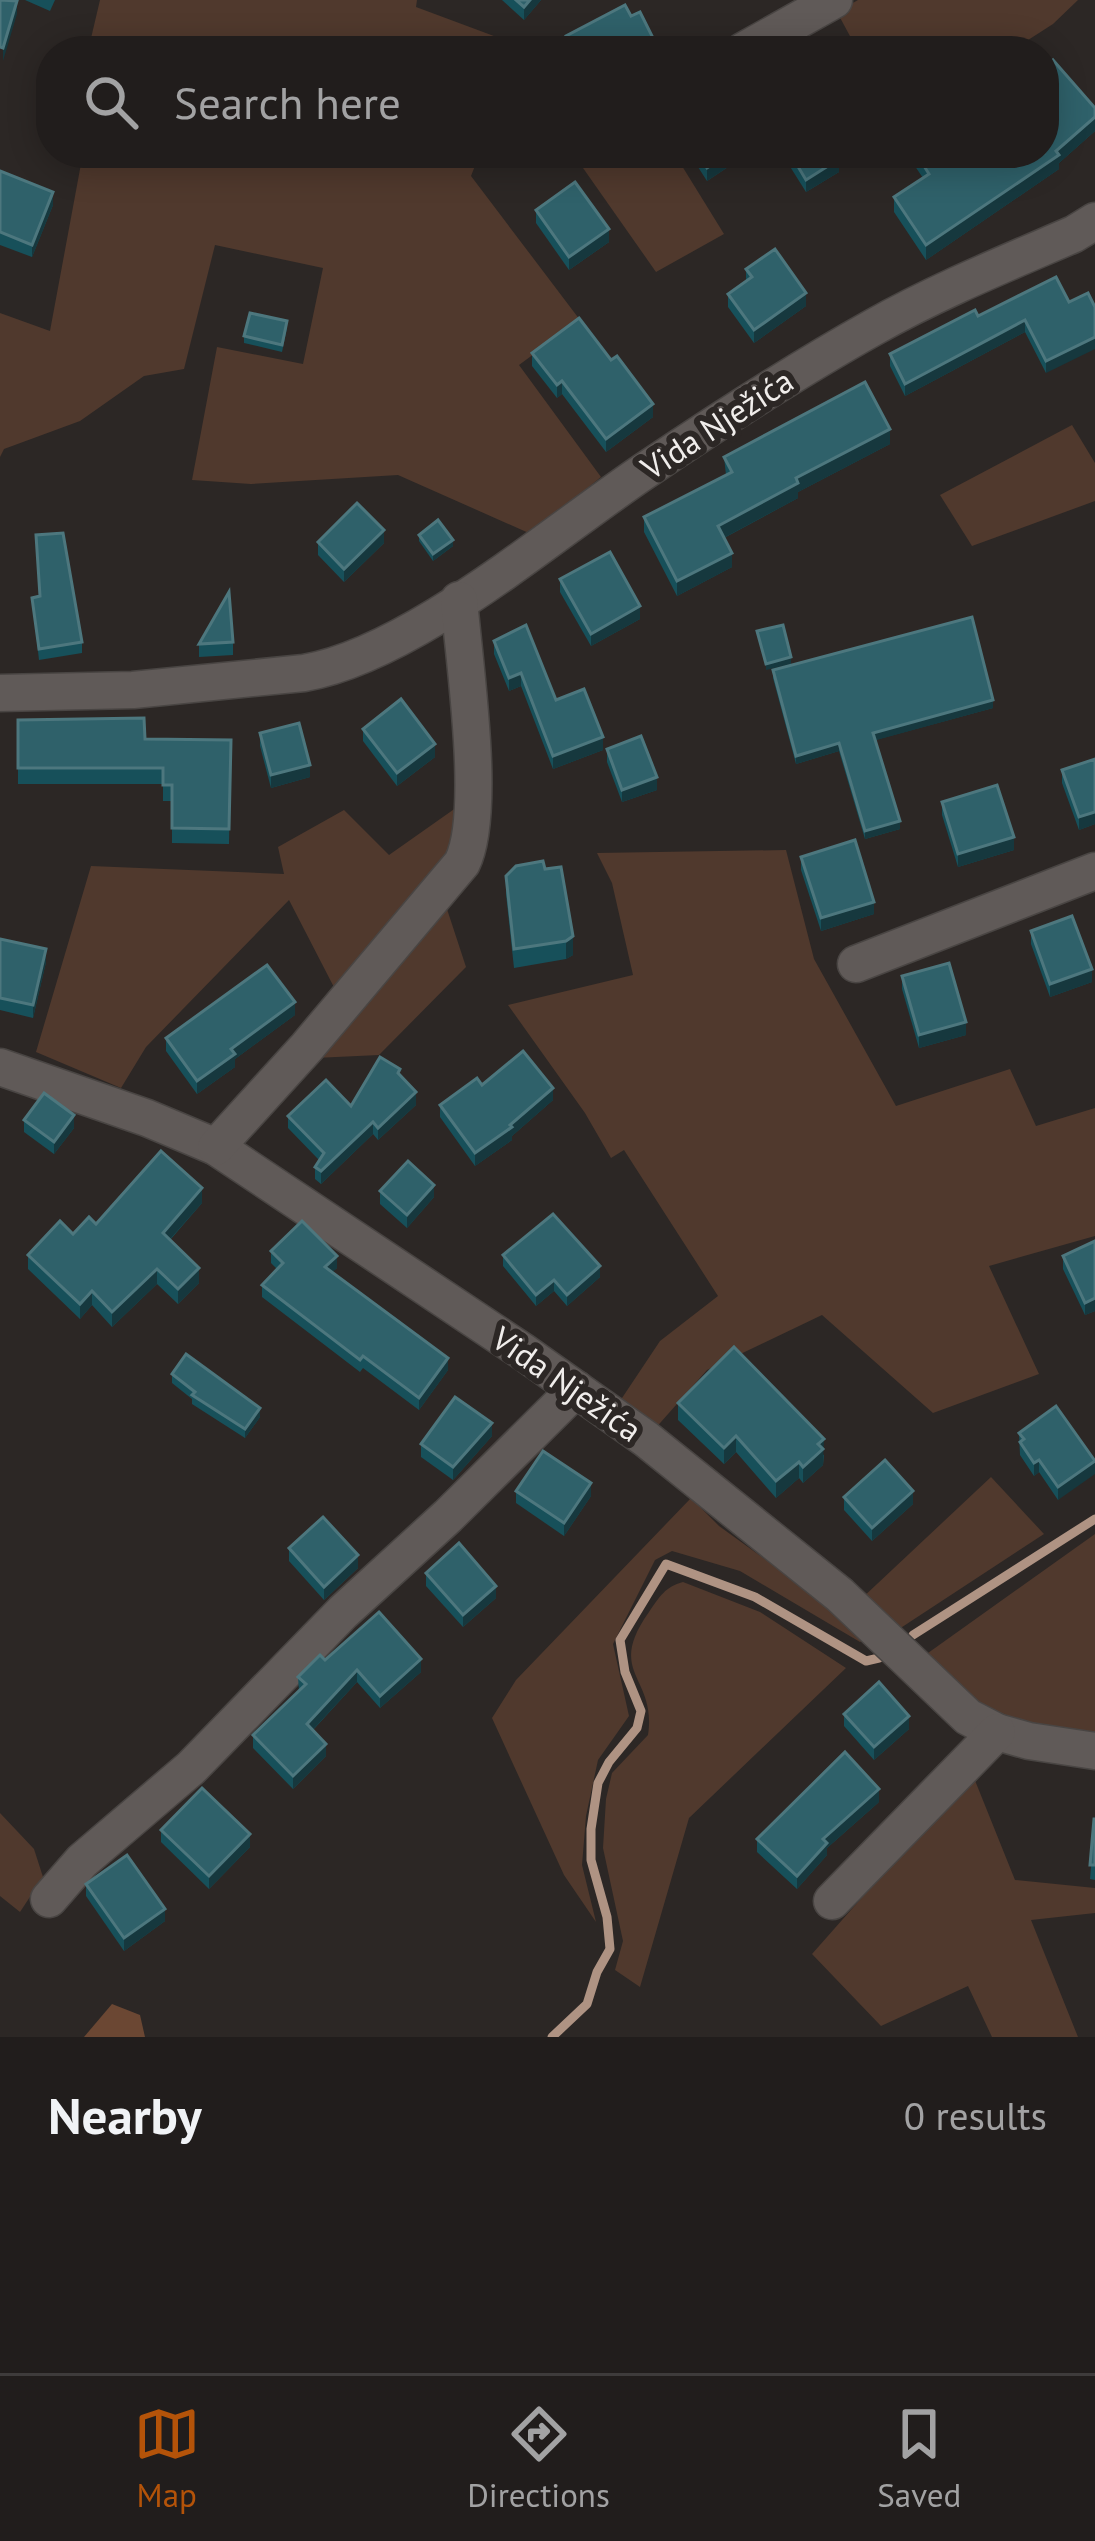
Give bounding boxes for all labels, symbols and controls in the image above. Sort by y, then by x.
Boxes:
search box [36,36,1059,168]
icon: search [78,69,144,135]
text: Search here [174,73,401,131]
street label: Vida Nježića [632,358,801,489]
street label: Vida Nježića [483,1316,650,1451]
text: Nearby [48,2082,202,2148]
text: 0 results [904,2090,1047,2141]
tab: Map [134,2401,200,2516]
tab: Directions [467,2401,610,2516]
tab: Saved [877,2401,961,2516]

